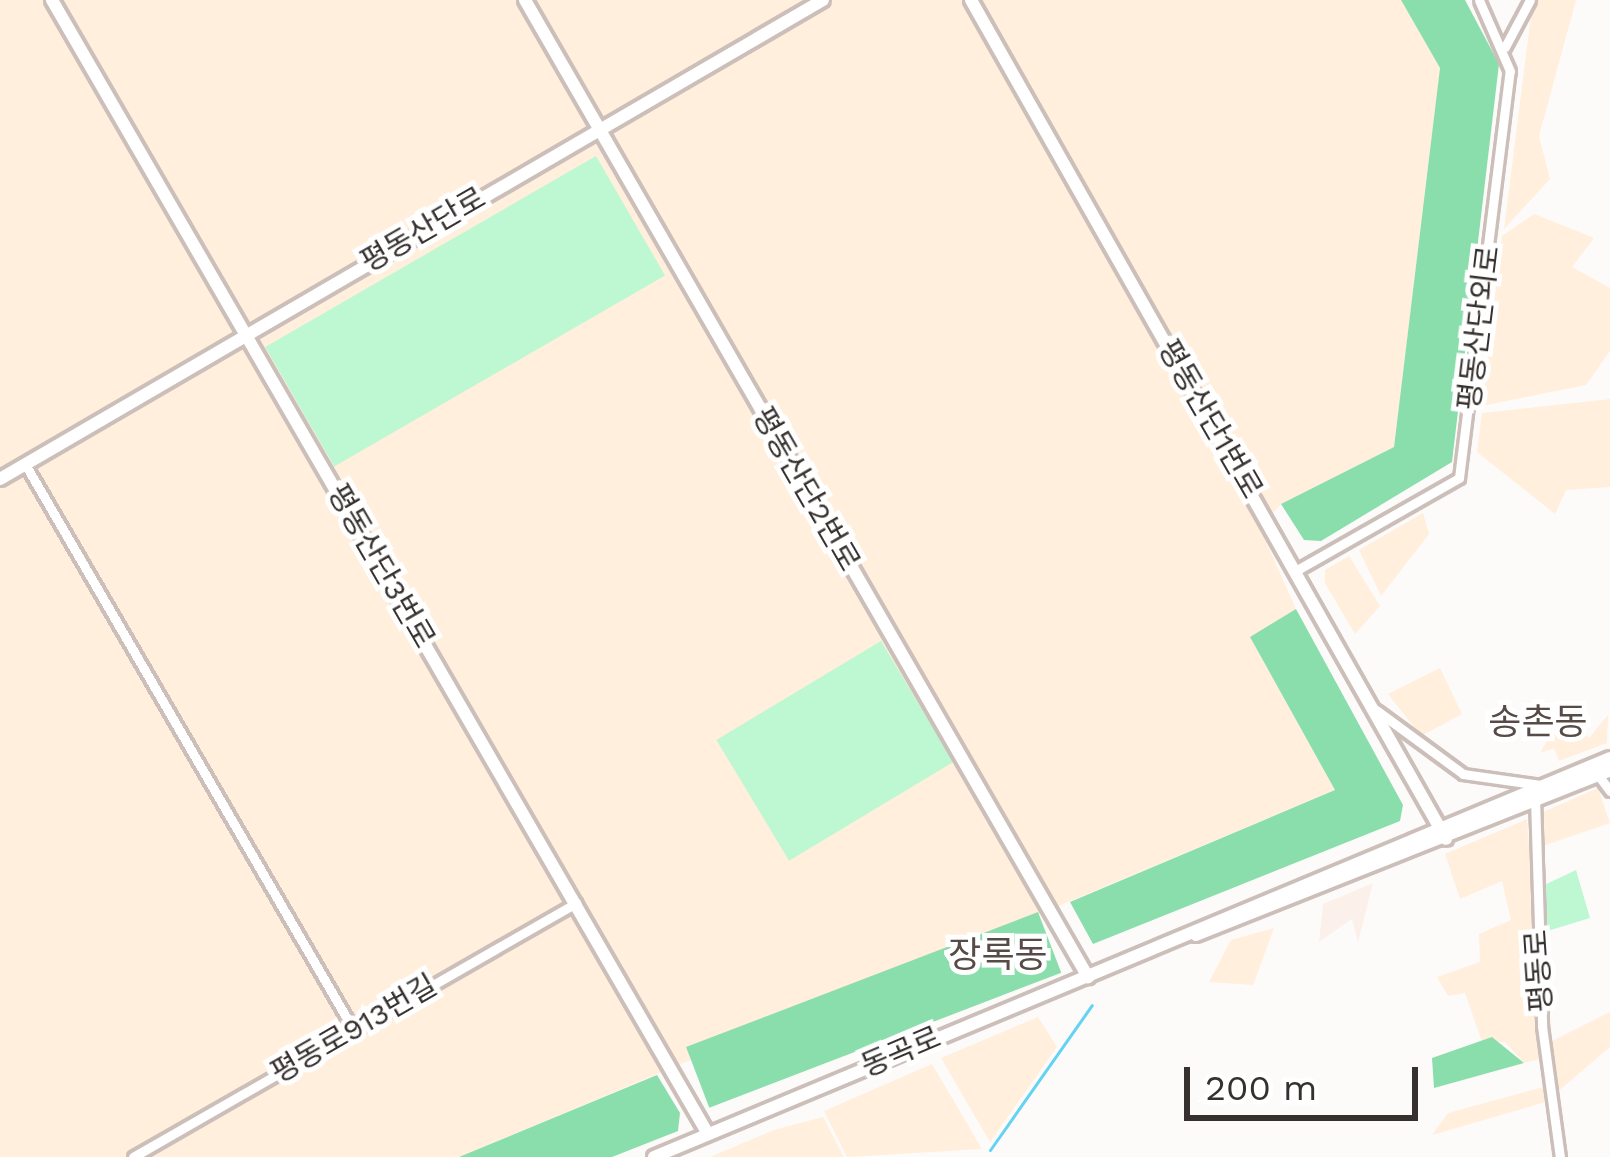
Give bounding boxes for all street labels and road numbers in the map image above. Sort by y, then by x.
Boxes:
street label: 평동산단로 [354,180,492,280]
street label: 평동산단외로 [1451,244,1507,412]
street label: 평동산단1번로 [1150,333,1270,505]
street label: 평동산단2번로 [745,401,867,577]
street label: 평동산단3번로 [320,478,442,654]
street label: 평동로 [1518,928,1560,1014]
street label: 평동로913번길 [265,967,443,1091]
street label: 동곡로 [856,1019,946,1085]

